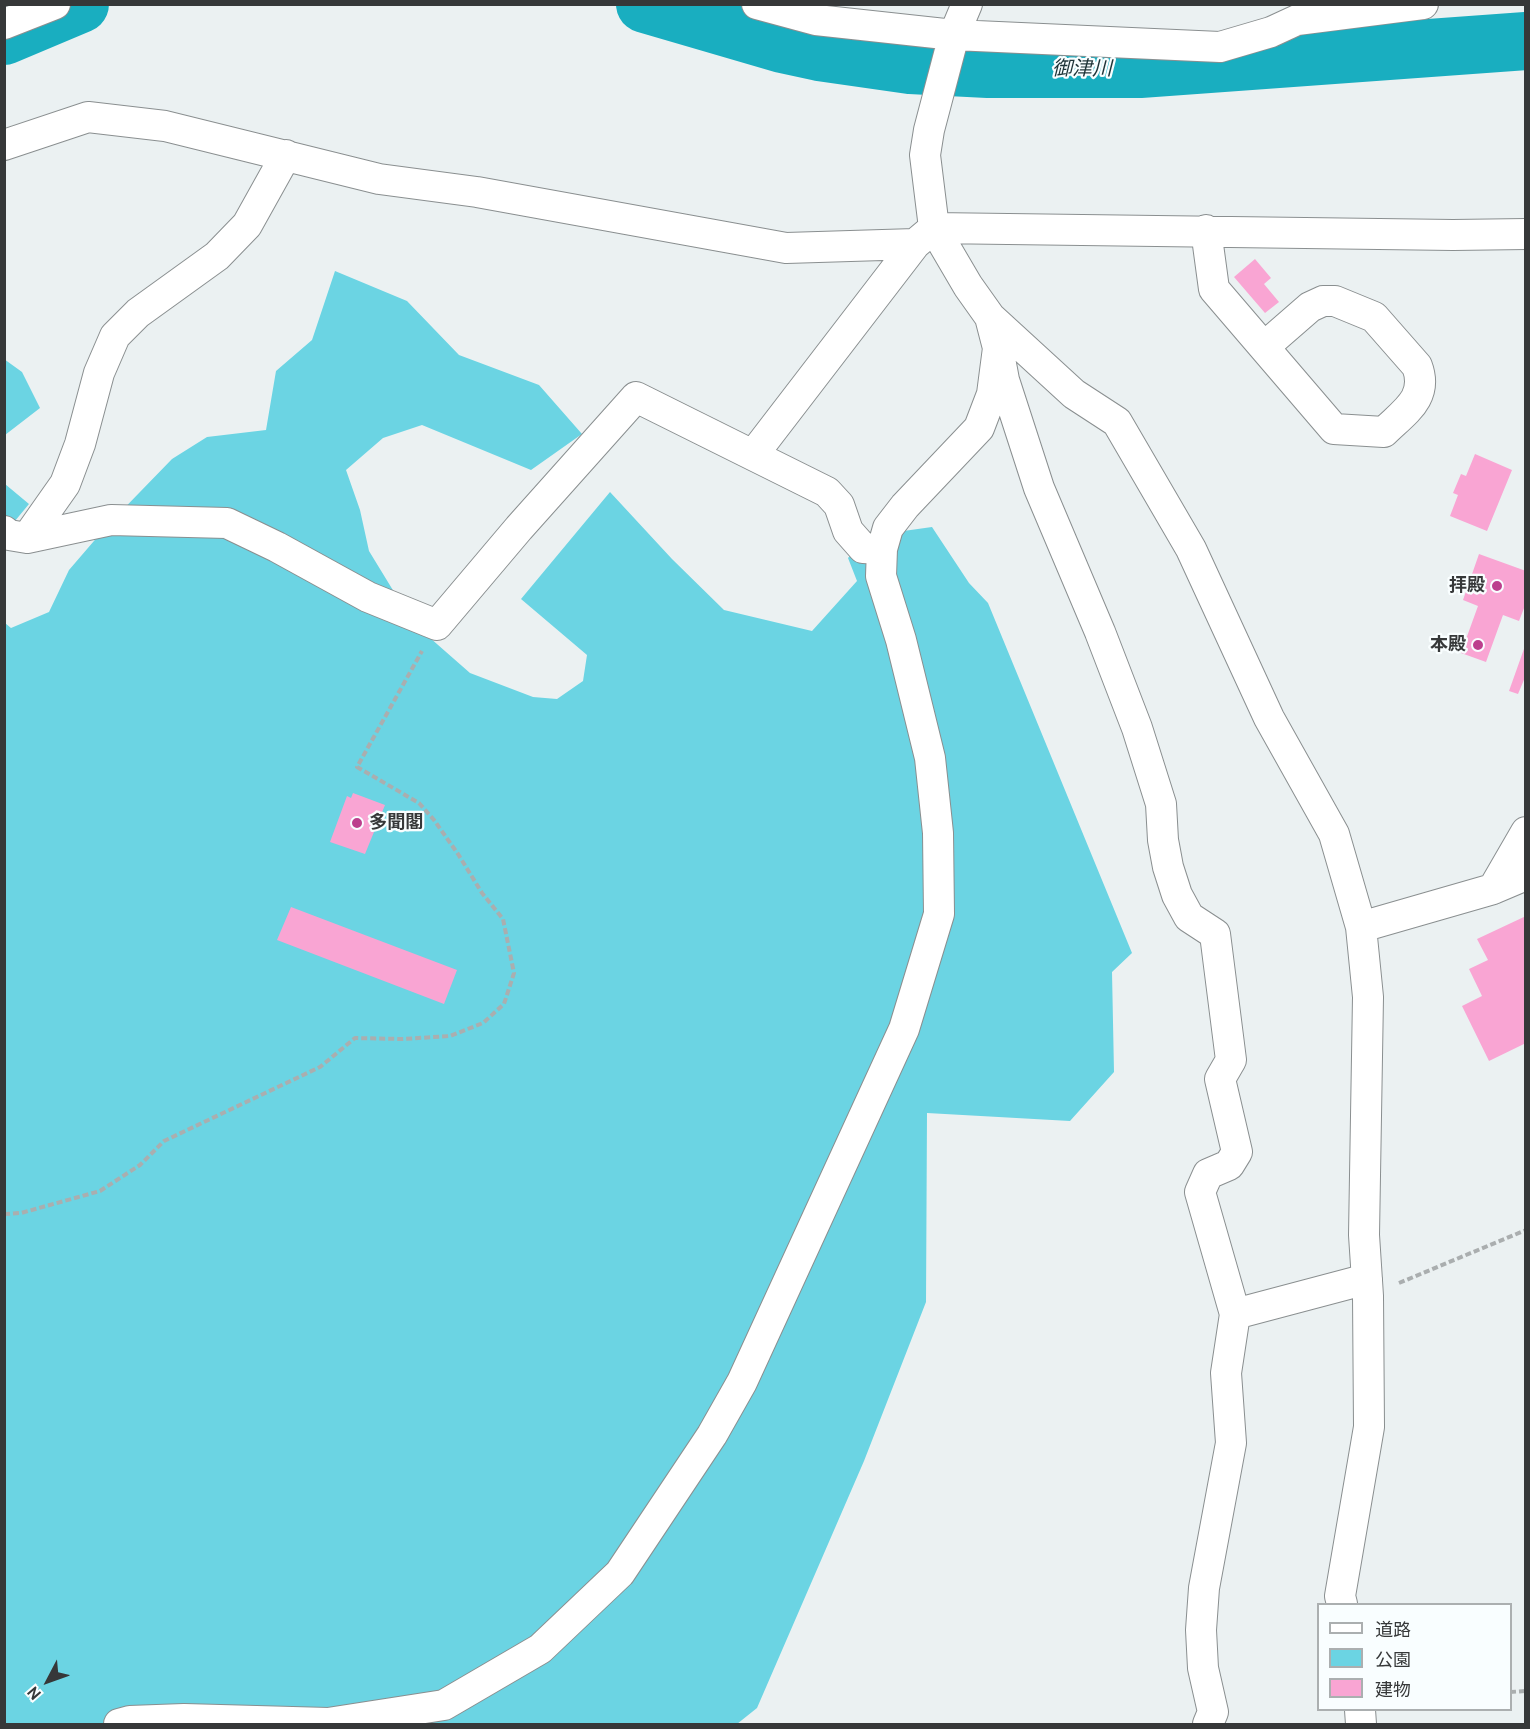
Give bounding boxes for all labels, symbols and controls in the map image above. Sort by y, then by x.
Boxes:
water label: 御津川 [1052,57,1112,81]
place label: 拝殿 [1449,575,1485,597]
marker: 拝殿 [1490,579,1504,593]
place label: 本殿 [1430,634,1466,656]
marker: 本殿 [1471,638,1485,652]
place label: 多聞閣 [369,812,423,834]
marker: 多聞閣 [350,816,364,830]
legend [1317,1603,1512,1711]
text: 道路 [1375,1619,1411,1641]
text: 公園 [1375,1649,1411,1671]
north arrow [18,1651,78,1711]
text: 建物 [1375,1679,1411,1701]
text: N [23,1683,45,1704]

